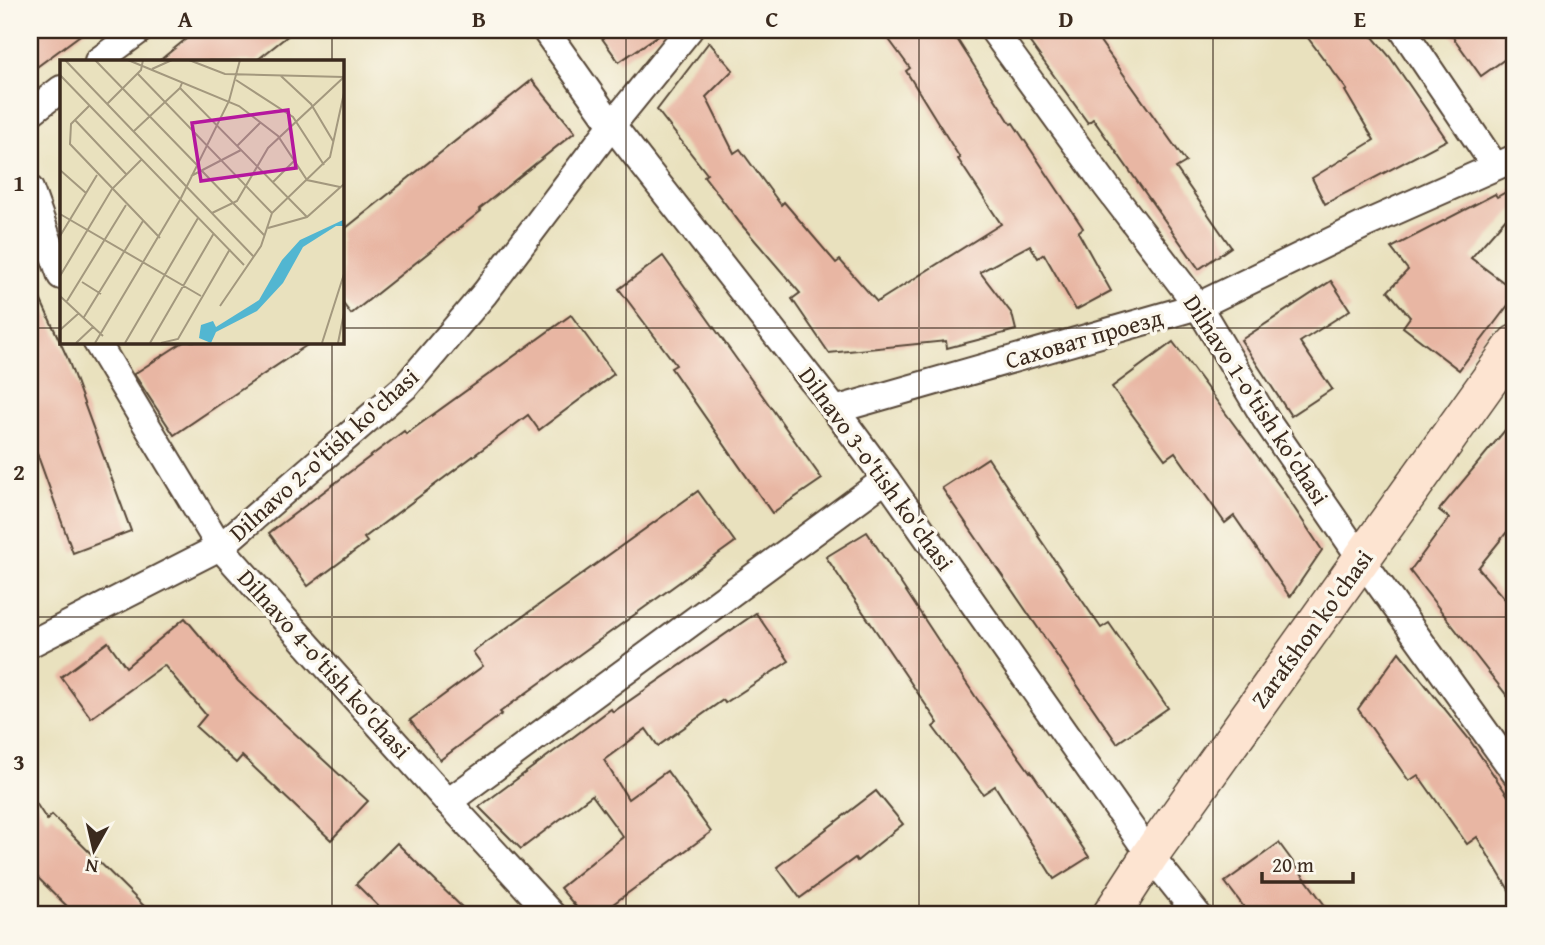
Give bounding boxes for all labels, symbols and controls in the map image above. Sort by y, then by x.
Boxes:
text: A [178,2,193,35]
text: B [472,2,486,35]
text: C [765,2,779,35]
text: D [1059,2,1074,35]
text: E [1354,2,1366,35]
inset map [60,60,343,343]
text: 1 [13,166,25,199]
street label: Dilnavo 1-o'tish ko'chasi [1175,288,1338,512]
street label: Саховат проезд [1001,299,1167,378]
street label: Dilnavo 3-o'tish ko'chasi [790,359,963,578]
street label: Dilnavo 2-o'tish ko'chasi [221,360,426,550]
text: 2 [13,455,25,488]
street label: Zarafshon ko'chasi [1242,542,1381,715]
street label: Dilnavo 4-o'tish ko'chasi [229,561,419,766]
text: 3 [13,745,25,778]
north arrow [60,816,130,886]
scale bar [1262,840,1352,884]
text: 20 m [1272,849,1314,880]
text: N [83,852,100,882]

